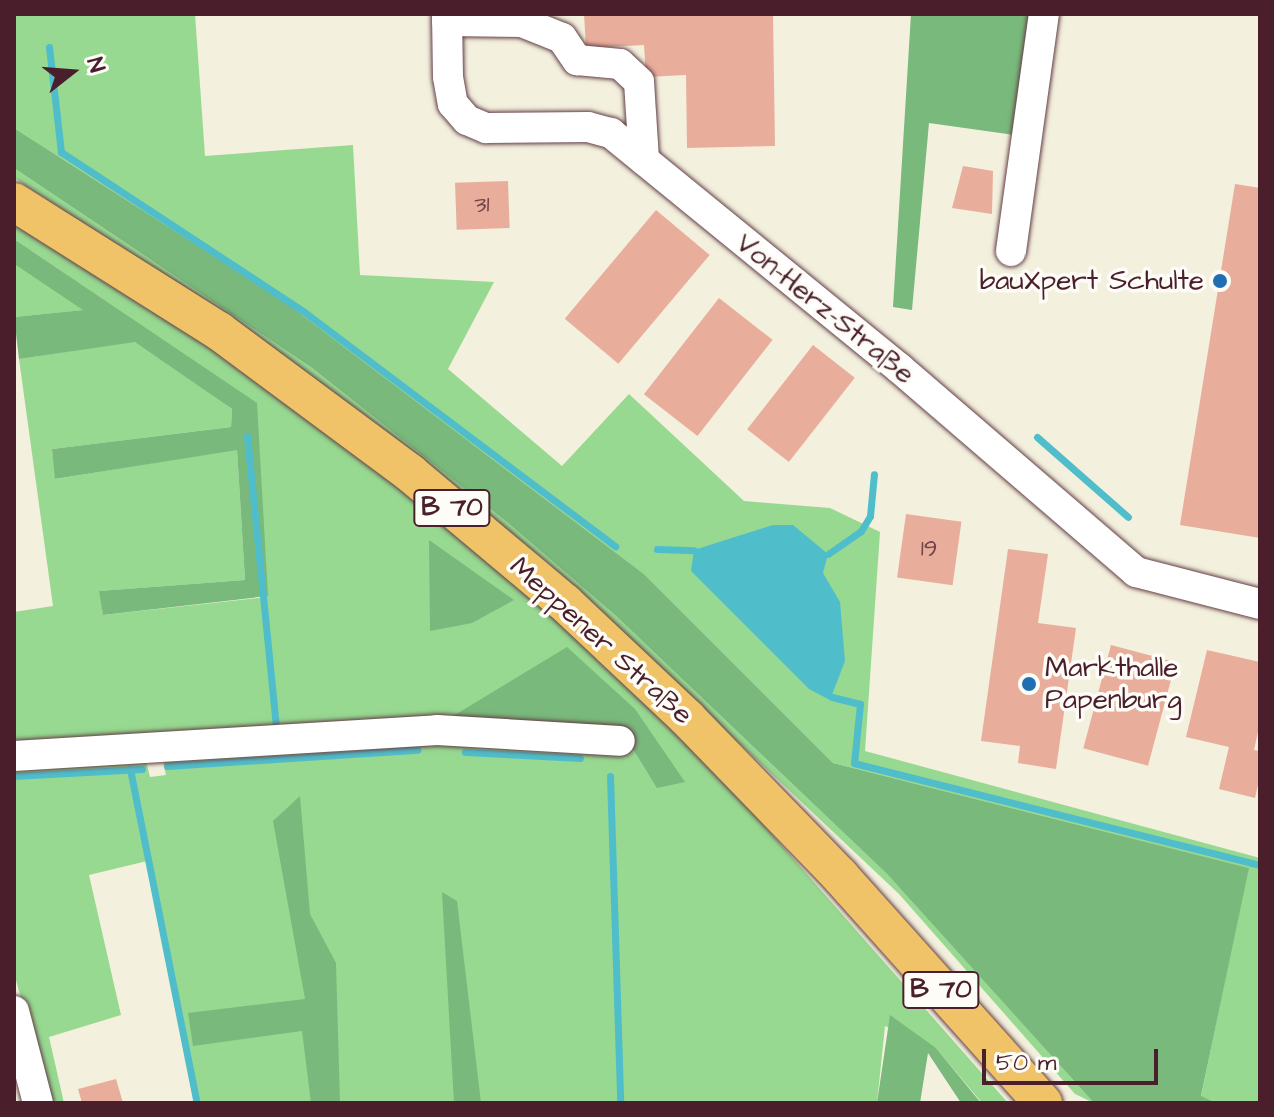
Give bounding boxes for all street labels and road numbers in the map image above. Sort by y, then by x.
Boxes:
street label: Von-Herz-Straße [729,227,921,391]
road number: B 70 [412,486,492,530]
street label: Meppener Straße [503,550,699,732]
road number: B 70 [901,968,981,1012]

